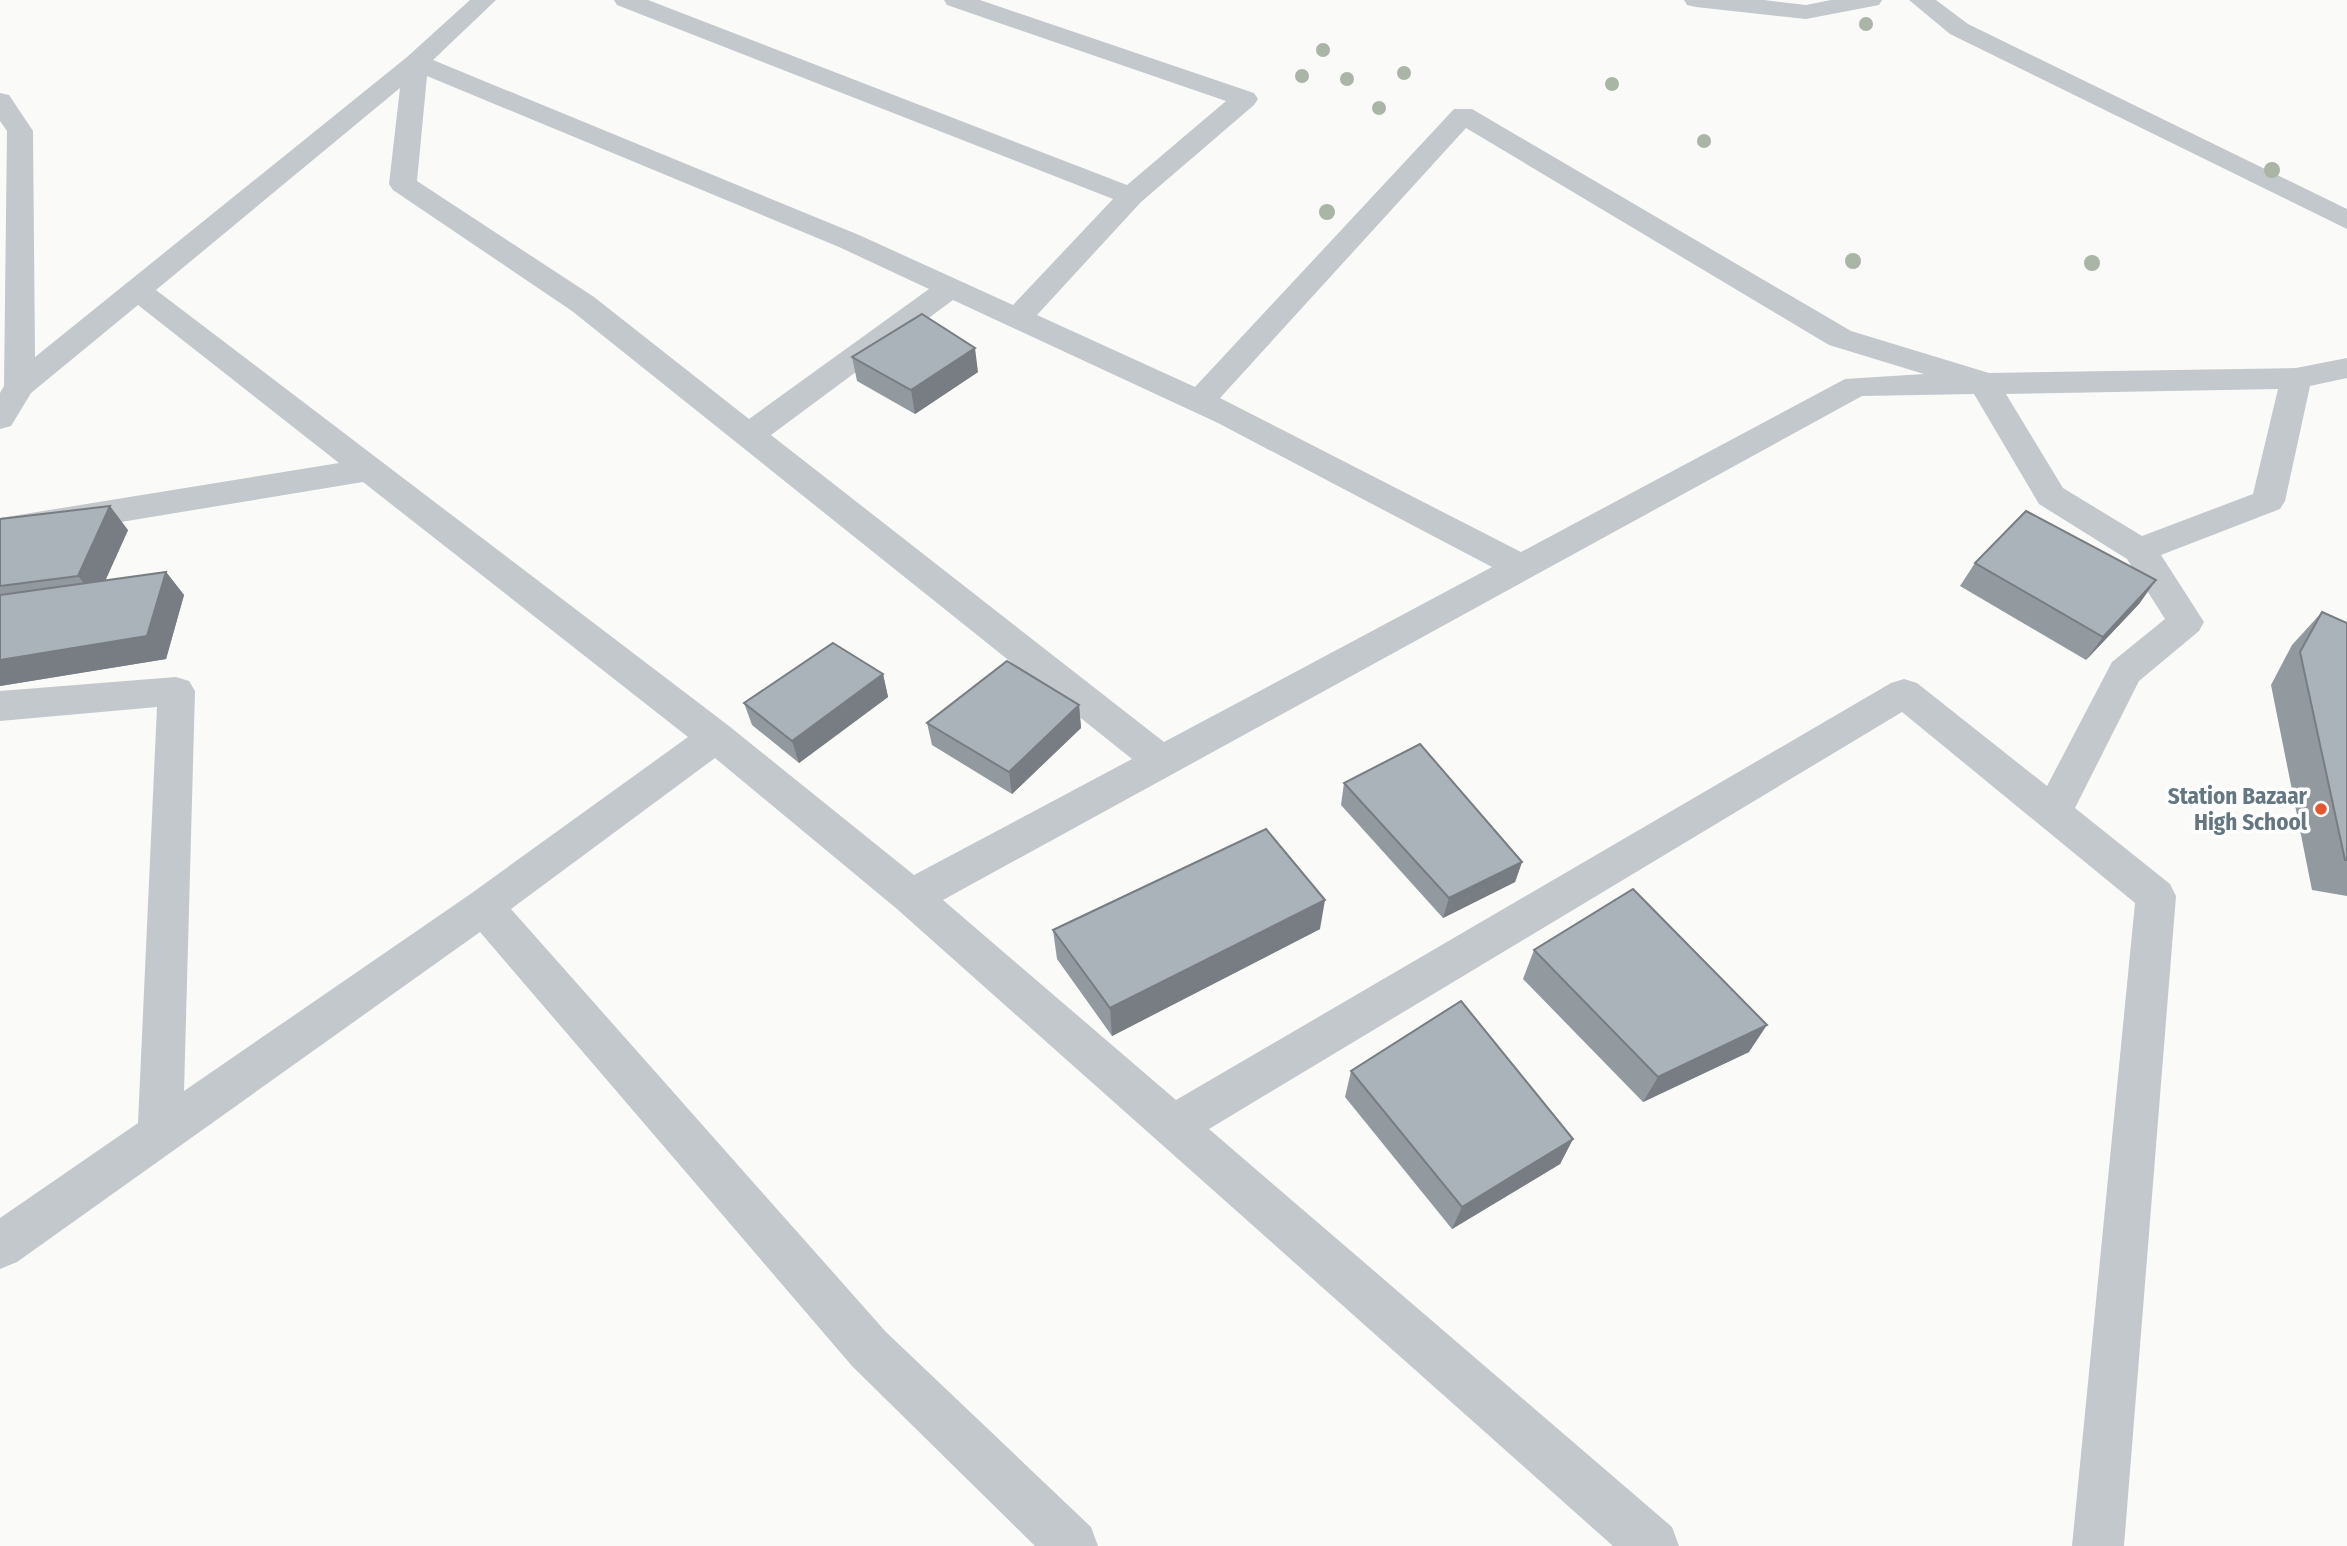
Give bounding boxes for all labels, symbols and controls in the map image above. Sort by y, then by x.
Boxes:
place label: Station Bazaar High School [2168,782,2308,836]
marker: Station Bazaar High School [2313,801,2329,817]

